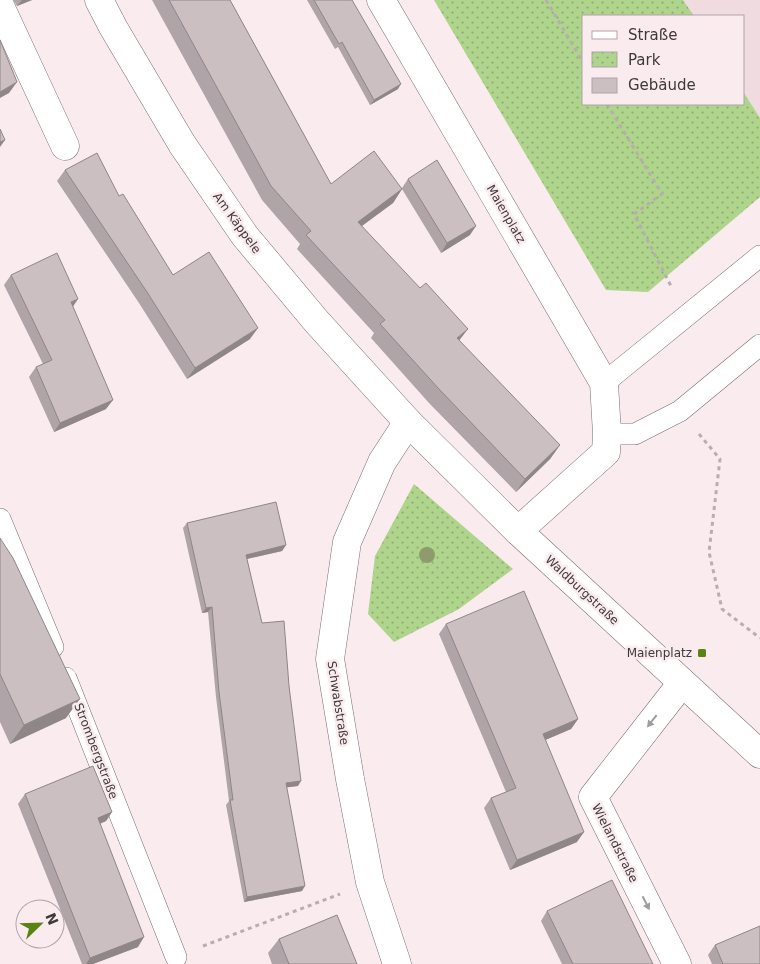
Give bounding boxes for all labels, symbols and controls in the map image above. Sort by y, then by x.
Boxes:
legend [582,15,745,105]
text: Straße [628,26,677,44]
text: Park [628,51,661,69]
text: Gebäude [628,76,696,94]
street label: Maienplatz [484,182,528,246]
street label: Am Käppele [210,190,264,256]
street label: Waldburgstraße [542,552,622,628]
place label: Maienplatz [627,646,692,660]
marker: Maienplatz [696,647,708,659]
street label: Schwabstraße [324,660,352,746]
street label: Strombergstraße [71,701,121,801]
one-way arrow [647,714,658,727]
street label: Wielandstraße [589,801,641,885]
one-way arrow [642,896,650,910]
north arrow [15,899,65,949]
text: N [42,910,62,927]

